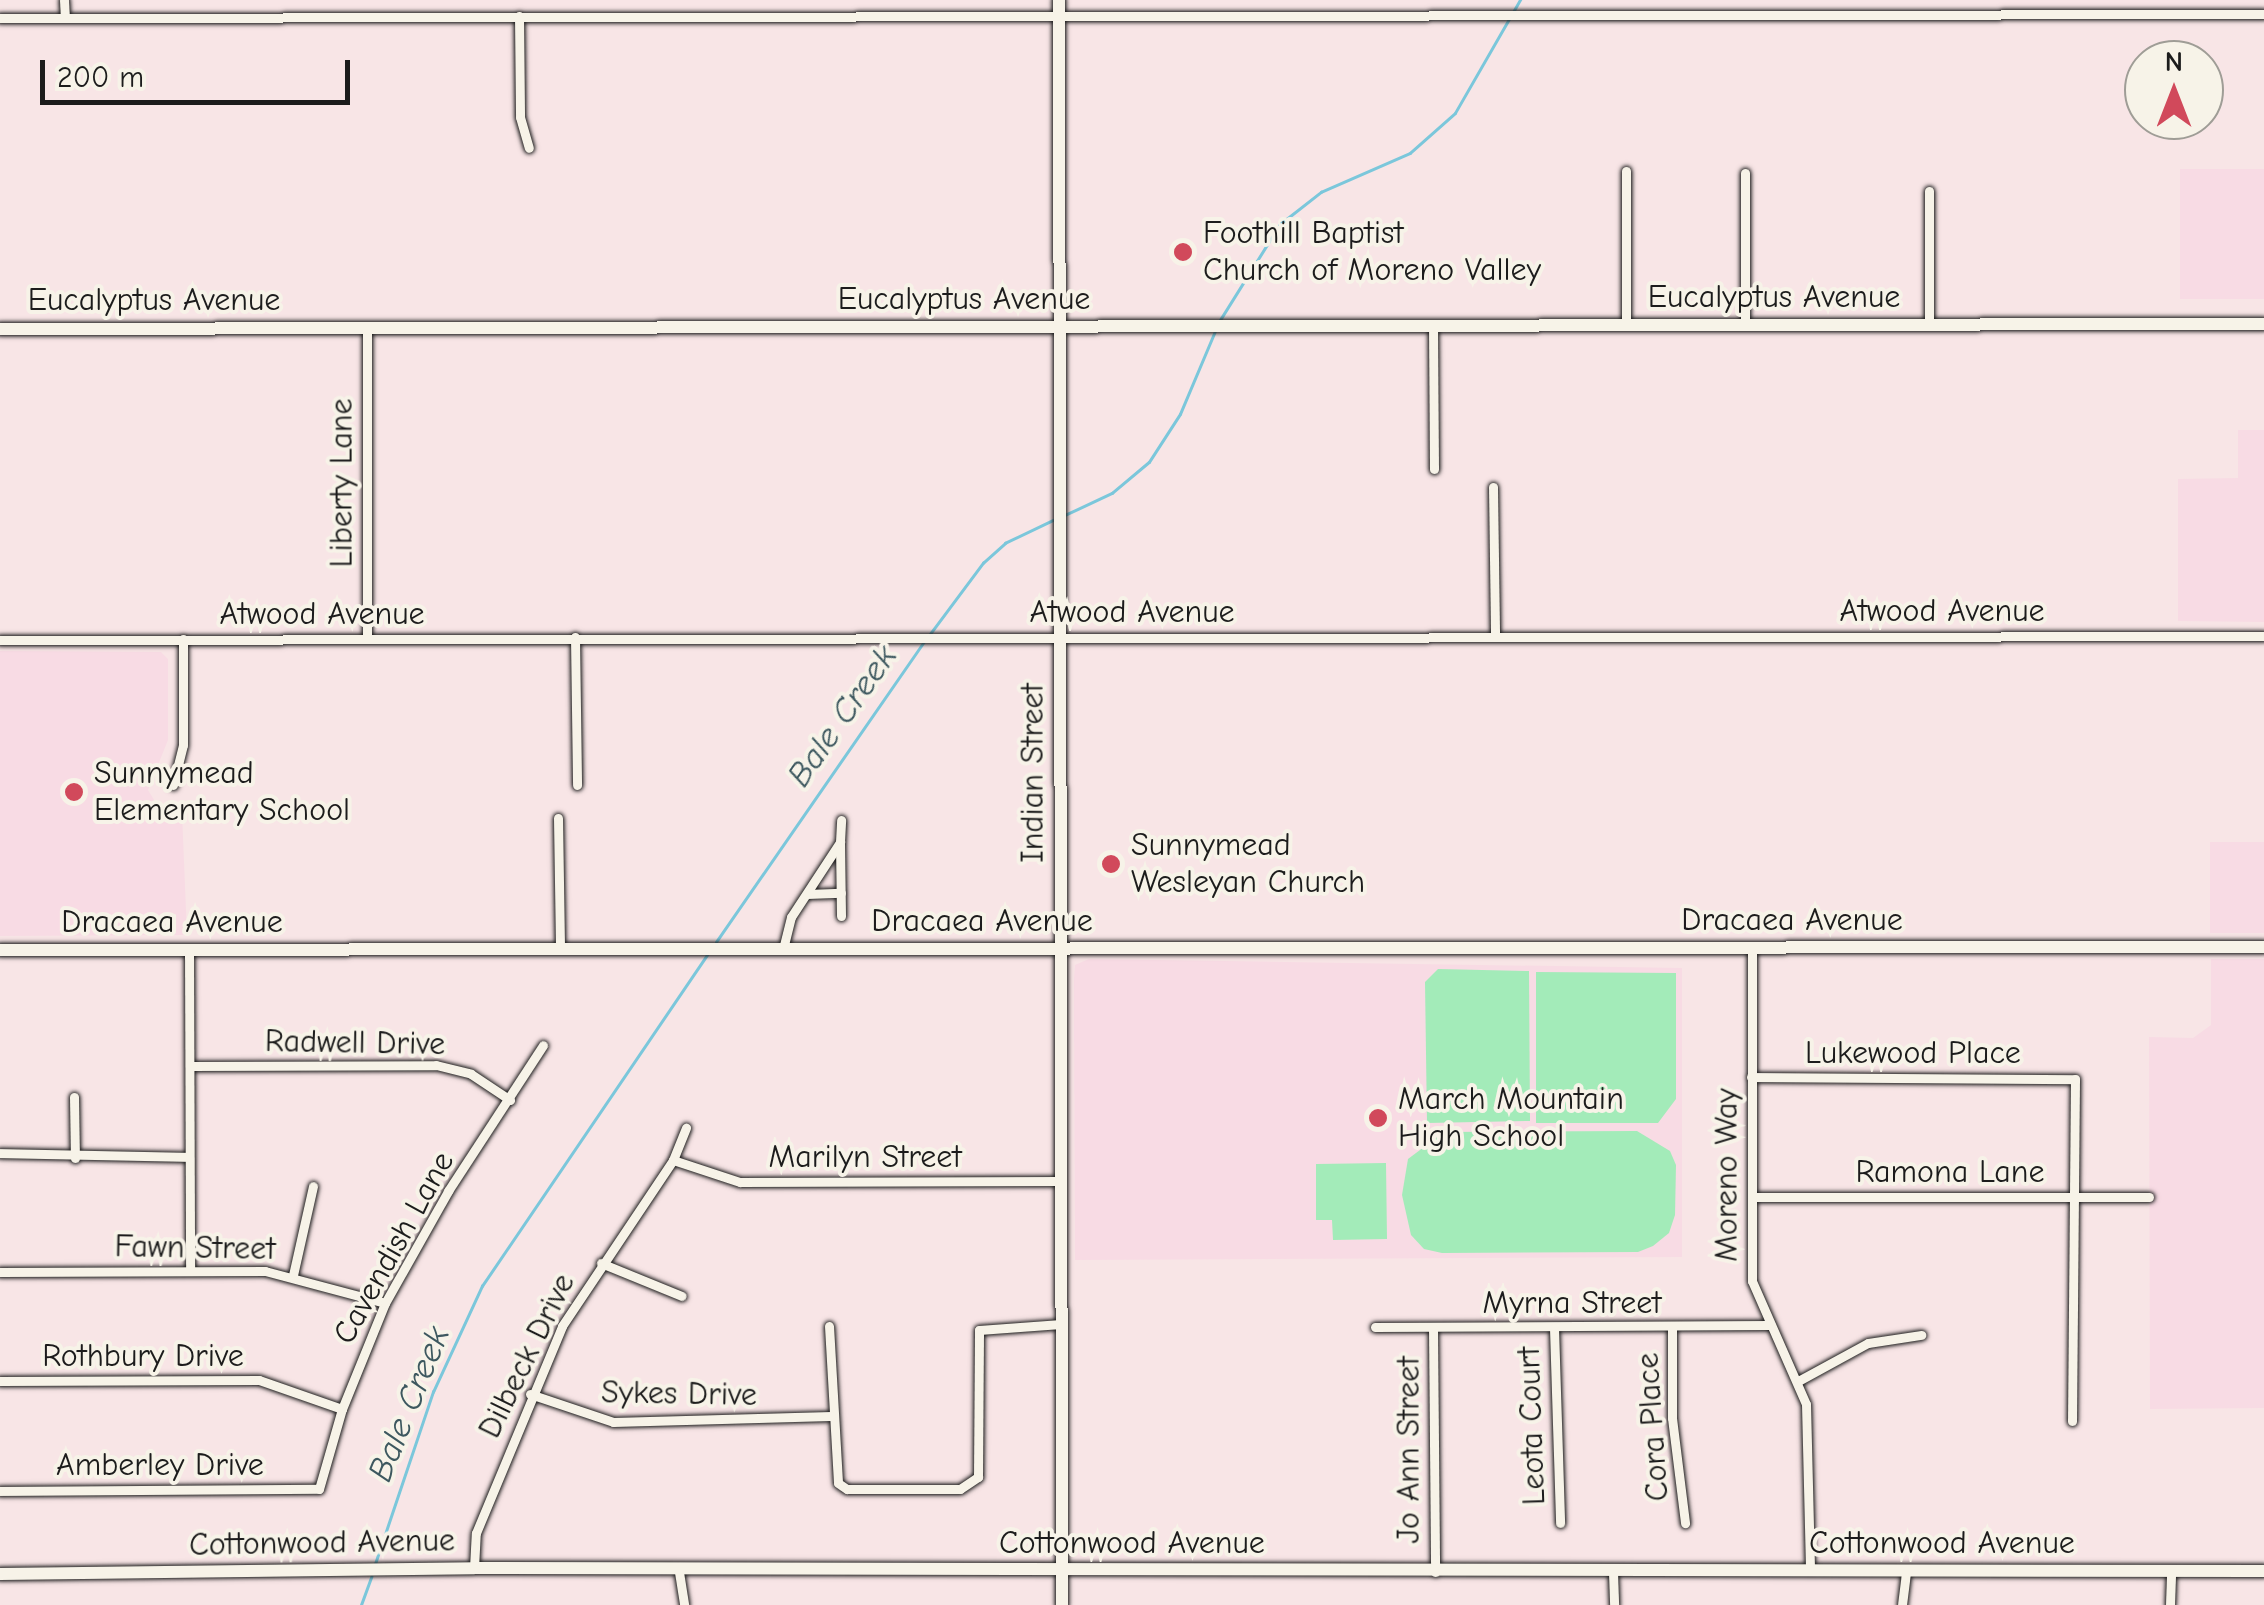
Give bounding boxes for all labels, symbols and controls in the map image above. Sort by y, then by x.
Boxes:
scale bar [45,40,355,102]
north arrow [2124,40,2224,140]
text: N [2165,46,2183,78]
text: 200 m [57,60,144,95]
place label: Foothill Baptist Church of Moreno Valley [1203,215,1541,290]
marker: Foothill Baptist Church of Moreno Valley [1172,241,1194,263]
street label: Eucalyptus Avenue [1648,278,1900,316]
street label: Eucalyptus Avenue [838,280,1090,318]
street label: Eucalyptus Avenue [28,281,280,319]
street label: Liberty Lane [323,399,361,567]
street label: Atwood Avenue [1839,592,2045,630]
street label: Atwood Avenue [1029,593,1235,631]
street label: Atwood Avenue [219,595,425,633]
water label: Bale Creek [778,637,906,795]
street label: Indian Street [1014,683,1052,863]
place label: Sunnymead Elementary School [94,755,350,830]
marker: Sunnymead Elementary School [63,781,85,803]
place label: Sunnymead Wesleyan Church [1131,827,1365,902]
marker: Sunnymead Wesleyan Church [1100,853,1122,875]
street label: Dracaea Avenue [1681,901,1903,939]
street label: Dracaea Avenue [871,902,1093,940]
street label: Dracaea Avenue [61,903,283,941]
street label: Radwell Drive [265,1022,445,1064]
street label: Lukewood Place [1805,1034,2021,1072]
place label: March Mountain High School [1398,1081,1624,1156]
street label: Moreno Way [1708,1088,1746,1262]
marker: March Mountain High School [1367,1107,1389,1129]
street label: Marilyn Street [768,1138,962,1176]
street label: Cavendish Lane [325,1145,463,1351]
street label: Ramona Lane [1855,1153,2045,1191]
street label: Fawn Street [114,1227,276,1269]
street label: Dilbeck Drive [471,1268,583,1444]
street label: Myrna Street [1483,1284,1661,1322]
water label: Bale Creek [359,1320,459,1488]
street label: Rothbury Drive [42,1337,244,1375]
street label: Leota Court [1510,1346,1554,1506]
street label: Cora Place [1629,1351,1677,1503]
street label: Jo Ann Street [1390,1356,1428,1544]
street label: Sykes Drive [601,1373,757,1415]
street label: Amberley Drive [56,1446,264,1484]
street label: Cottonwood Avenue [189,1521,455,1565]
street label: Cottonwood Avenue [999,1524,1265,1562]
street label: Cottonwood Avenue [1809,1524,2075,1562]

